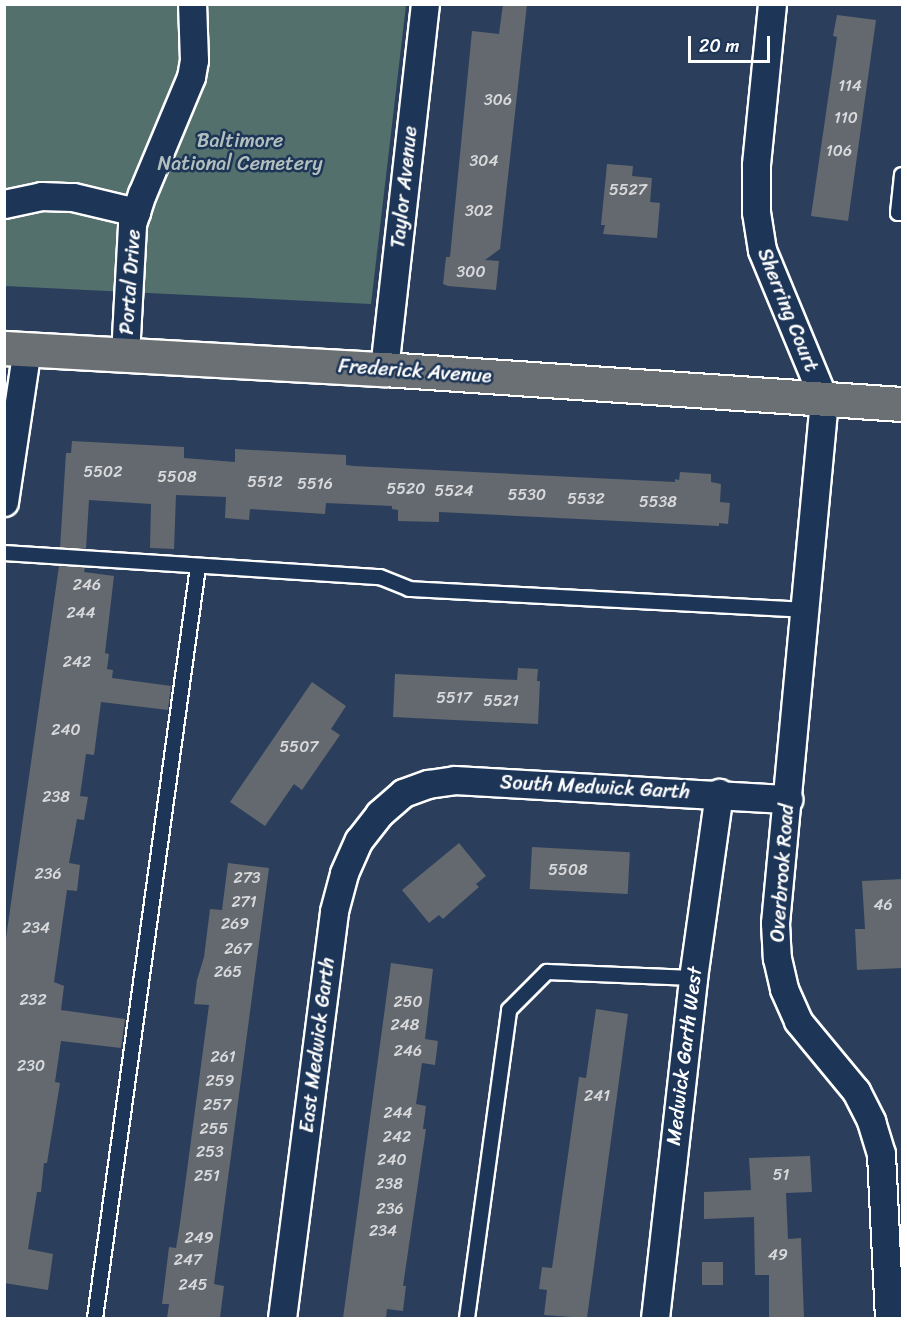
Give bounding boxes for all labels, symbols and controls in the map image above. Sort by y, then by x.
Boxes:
scale bar [691,24,774,62]
text: 20 m [699,30,739,62]
house number: 114 [838,76,862,96]
house number: 306 [484,90,512,110]
house number: 110 [834,108,858,128]
street label: Taylor Avenue [386,125,422,249]
park label: Baltimore National Cemetery [157,128,323,175]
house number: 106 [826,141,852,161]
house number: 304 [470,151,498,171]
house number: 5527 [609,180,647,200]
house number: 302 [465,201,493,221]
street label: Portal Drive [114,229,146,335]
street label: Sherring Court [752,244,824,376]
house number: 300 [456,262,486,282]
street label: Frederick Avenue [338,354,492,388]
house number: 5502 [84,462,122,482]
house number: 5508 [157,467,197,487]
house number: 5512 [247,472,283,492]
house number: 5516 [297,474,333,494]
house number: 5520 [387,479,425,499]
house number: 5524 [435,481,473,501]
house number: 5530 [508,485,546,505]
house number: 5532 [567,489,605,509]
house number: 5538 [639,492,677,512]
house number: 246 [73,575,101,595]
house number: 244 [66,603,96,623]
house number: 242 [63,652,91,672]
house number: 5517 [436,688,472,708]
house number: 5521 [483,691,519,711]
house number: 240 [51,720,81,740]
house number: 5507 [280,737,318,757]
street label: South Medwick Garth [499,770,691,804]
house number: 238 [42,787,70,807]
street label: Overbrook Road [765,803,799,943]
house number: 5508 [548,860,588,880]
house number: 236 [34,864,62,884]
house number: 273 [233,868,261,888]
house number: 271 [231,892,257,912]
house number: 46 [873,895,893,915]
house number: 269 [221,914,249,934]
house number: 234 [22,918,50,938]
house number: 267 [224,939,252,959]
street label: East Medwick Garth [294,956,340,1134]
house number: 265 [214,962,242,982]
street label: Medwick Garth West [661,965,707,1147]
house number: 232 [19,990,47,1010]
house number: 250 [393,992,423,1012]
house number: 248 [391,1015,419,1035]
house number: 246 [394,1041,422,1061]
house number: 261 [210,1047,236,1067]
house number: 230 [17,1056,45,1076]
house number: 259 [206,1071,234,1091]
house number: 241 [584,1086,610,1106]
house number: 257 [203,1095,231,1115]
house number: 244 [383,1103,413,1123]
house number: 255 [200,1119,228,1139]
house number: 242 [383,1127,411,1147]
house number: 253 [196,1142,224,1162]
house number: 240 [377,1150,407,1170]
house number: 51 [773,1165,789,1185]
house number: 251 [194,1166,220,1186]
house number: 238 [375,1174,403,1194]
house number: 236 [376,1199,404,1219]
house number: 234 [369,1221,397,1241]
house number: 249 [184,1228,214,1248]
house number: 49 [768,1245,788,1265]
house number: 247 [174,1250,202,1270]
house number: 245 [178,1275,208,1295]

